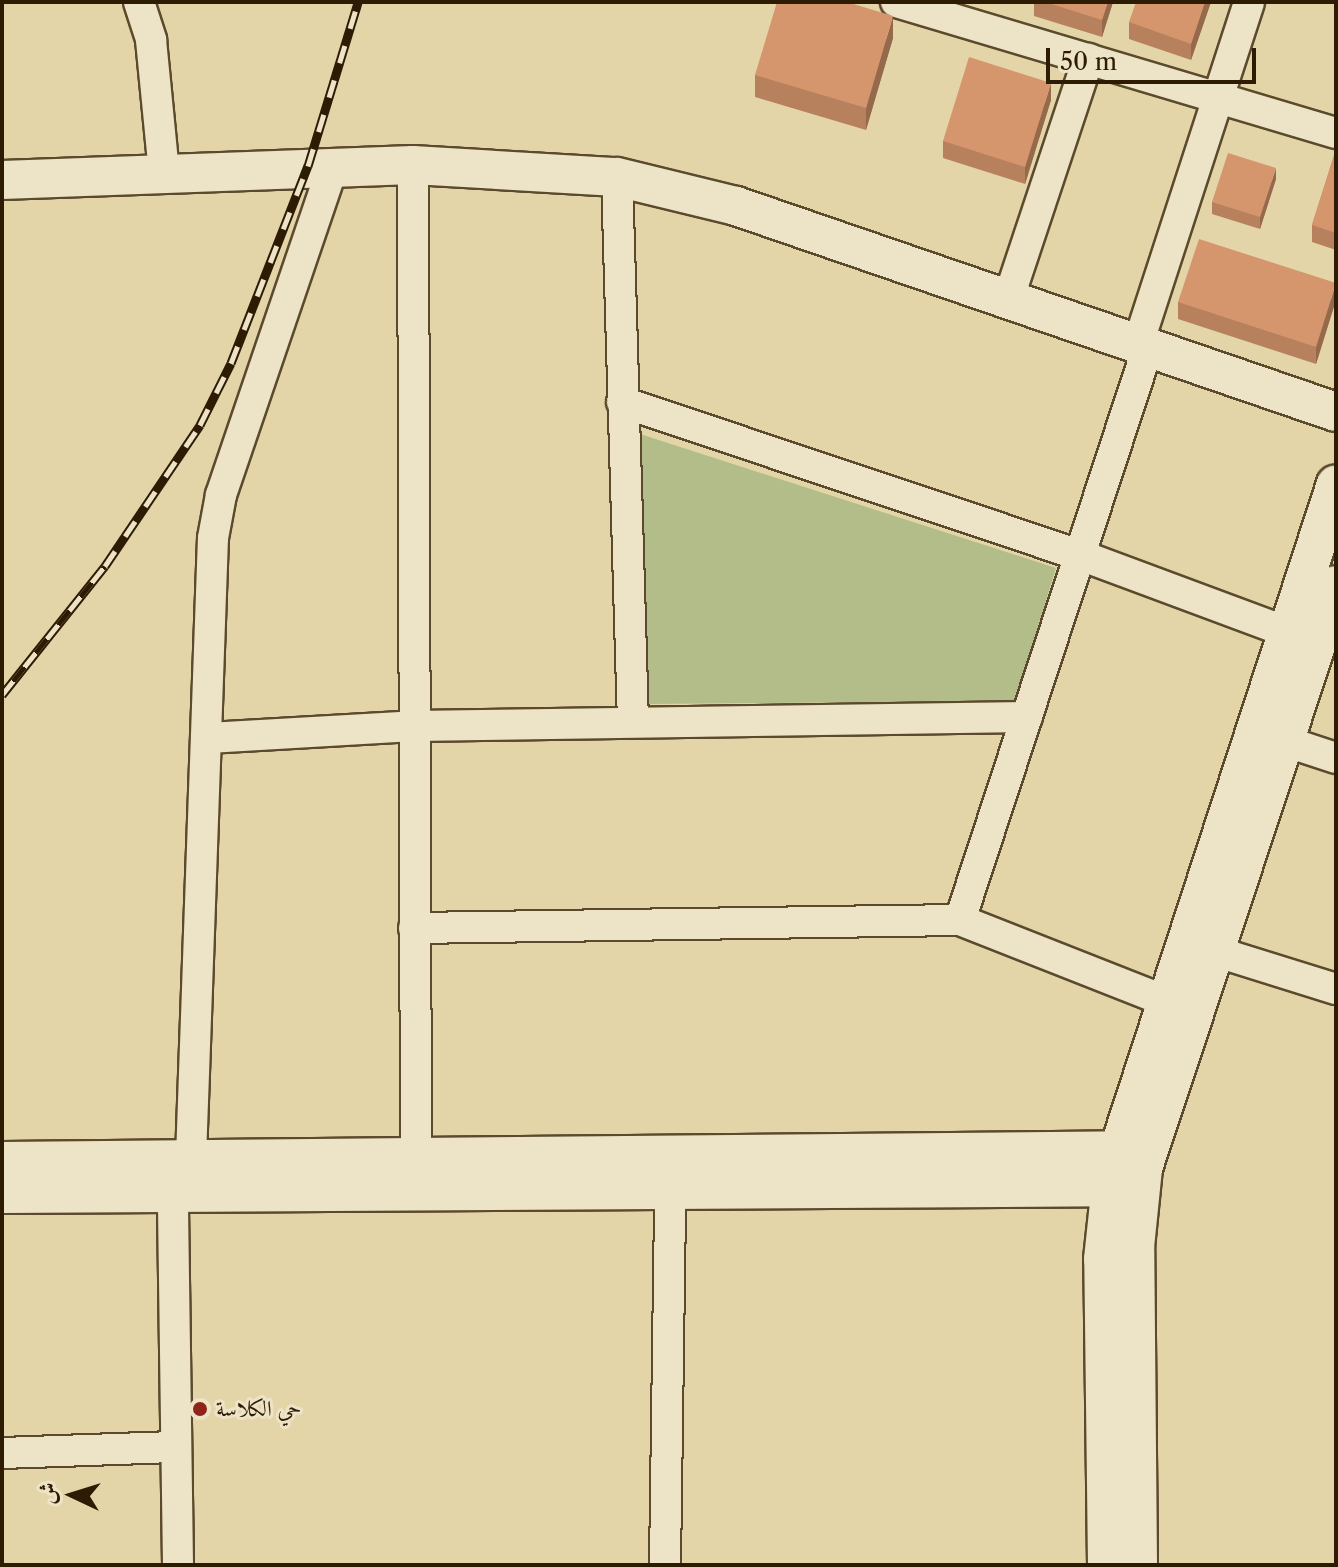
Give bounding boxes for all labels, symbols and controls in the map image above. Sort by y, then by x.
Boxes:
scale bar [1050,32,1260,82]
text: 50 m [1060,47,1117,76]
place label: حي الكلاسة [216,1396,302,1422]
marker: حي الكلاسة [191,1400,209,1418]
north arrow [32,1455,112,1535]
text: ش [33,1481,62,1505]

